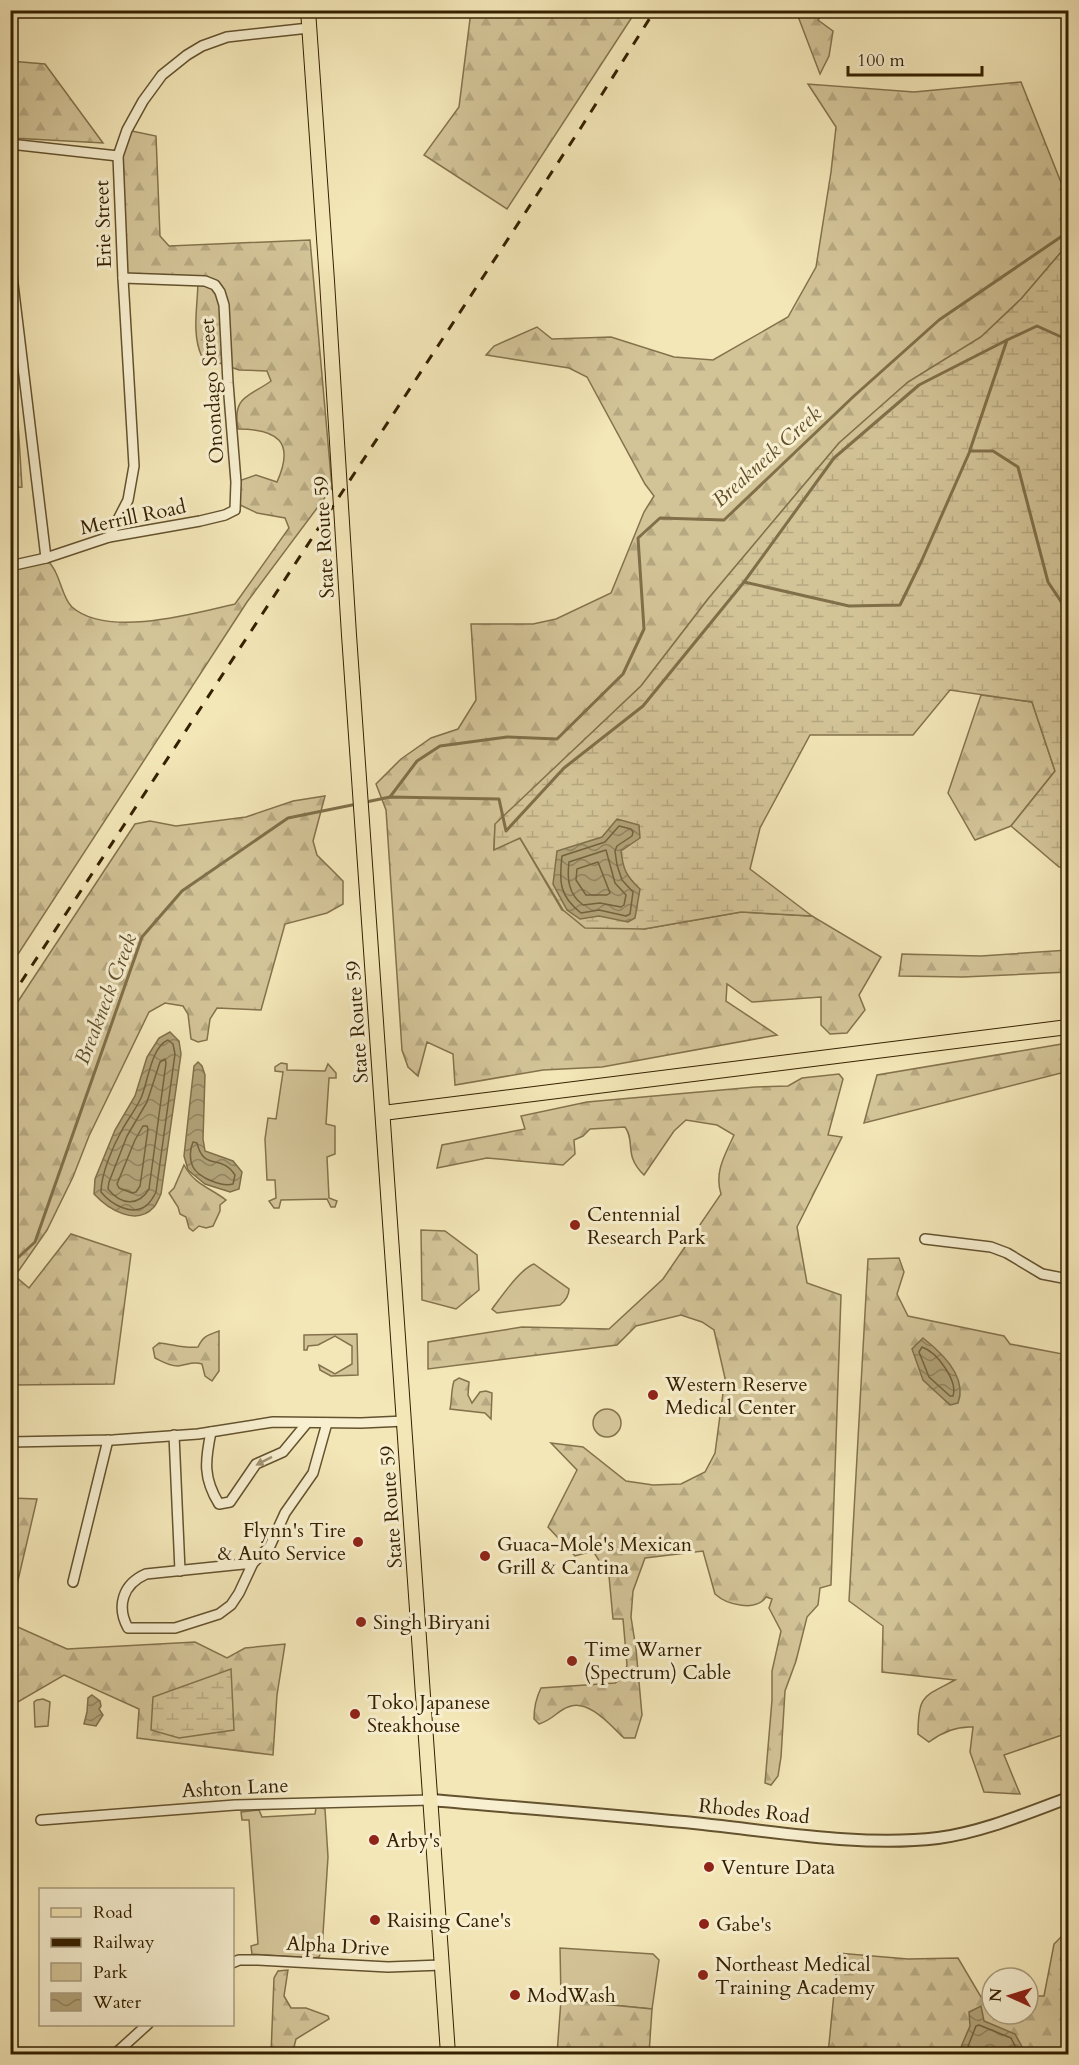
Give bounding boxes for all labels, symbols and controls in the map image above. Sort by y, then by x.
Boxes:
scale bar [848,39,982,77]
text: 100 m [857,48,905,73]
street label: Erie Street [88,179,118,268]
street label: Onondago Street [193,317,231,465]
water label: Breakneck Creek [706,400,828,514]
street label: State Route 59 [307,475,341,599]
street label: Merrill Road [78,493,189,541]
water label: Breakneck Creek [68,929,144,1069]
street label: State Route 59 [339,960,375,1084]
place label: Centennial Research Park [587,1201,706,1251]
marker: Centennial Research Park [568,1218,582,1232]
place label: Western Reserve Medical Center [664,1371,808,1421]
marker: Western Reserve Medical Center [646,1388,660,1402]
street label: State Route 59 [373,1445,409,1569]
one-way arrow [256,1456,273,1466]
place label: Flynn's Tire & Auto Service [218,1517,346,1567]
place label: Guaca-Mole's Mexican Grill & Cantina [497,1531,693,1581]
marker: Flynn's Tire & Auto Service [351,1535,365,1549]
marker: Guaca-Mole's Mexican Grill & Cantina [478,1549,492,1563]
place label: Singh Biryani [373,1609,491,1636]
marker: Singh Biryani [354,1615,368,1629]
place label: Time Warner (Spectrum) Cable [584,1636,731,1686]
marker: Time Warner (Spectrum) Cable [565,1654,579,1668]
place label: Toko Japanese Steakhouse [367,1689,490,1739]
marker: Toko Japanese Steakhouse [348,1707,362,1721]
street label: Ashton Lane [181,1772,289,1804]
street label: Rhodes Road [697,1792,811,1830]
place label: Arby's [386,1827,440,1854]
marker: Arby's [367,1833,381,1847]
place label: Venture Data [721,1854,835,1881]
marker: Venture Data [702,1860,716,1874]
legend [39,1888,234,2026]
text: Road [93,1900,133,1925]
place label: Raising Cane's [387,1907,511,1934]
place label: Gabe's [716,1911,772,1938]
marker: Raising Cane's [368,1913,382,1927]
marker: Gabe's [697,1917,711,1931]
text: Railway [93,1930,155,1955]
street label: Alpha Drive [286,1930,390,1962]
place label: Northeast Medical Training Academy [715,1951,876,2001]
text: Park [93,1960,128,1985]
north arrow [980,1966,1040,2026]
marker: Northeast Medical Training Academy [696,1968,710,1982]
place label: ModWash [527,1982,616,2009]
text: N [985,1987,1007,2003]
marker: ModWash [508,1988,522,2002]
text: Water [92,1990,142,2015]

